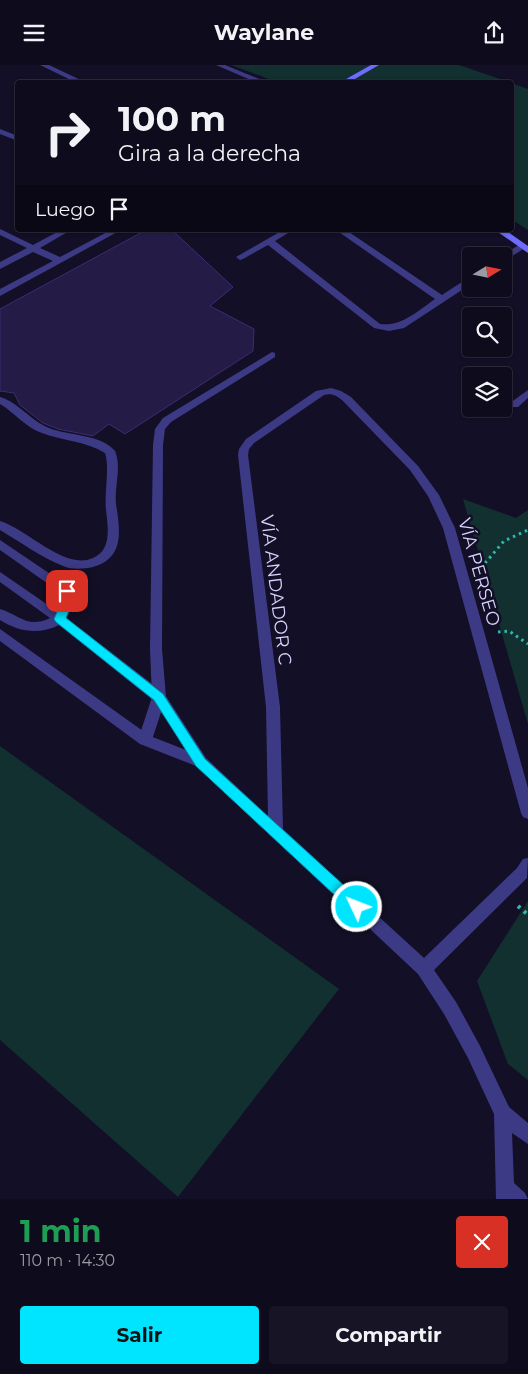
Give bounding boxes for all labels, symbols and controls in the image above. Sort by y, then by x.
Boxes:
icon: menu [20,19,48,47]
text: Waylane [214,19,314,46]
icon: share [480,19,508,47]
text: 100 m [118,97,226,140]
icon: right [35,100,100,165]
text: Gira a la derecha [118,140,301,167]
icon: arrive [105,195,133,223]
text: Luego [35,198,95,221]
north arrow [462,247,512,297]
map controls [462,247,512,417]
button: search [462,307,512,357]
button: layers [462,367,512,417]
street label: VÍA ANDADOR C [256,514,296,666]
street label: VÍA PERSEO [453,515,505,629]
pin [46,570,88,612]
icon: arrive [53,577,81,605]
position arrow [330,880,382,932]
text: 1 min [20,1213,101,1250]
button: close [456,1216,508,1268]
text: 110 m · 14:30 [20,1251,115,1270]
button: Salir [20,1306,259,1364]
button: Compartir [269,1306,508,1364]

